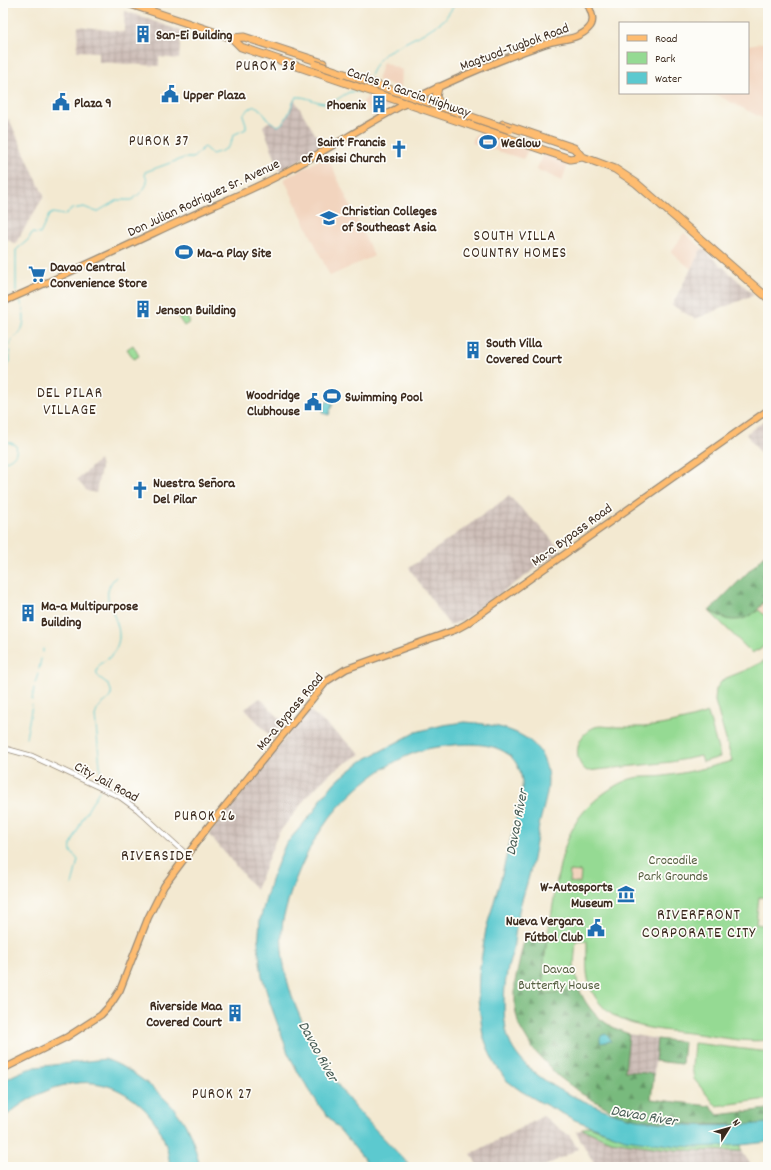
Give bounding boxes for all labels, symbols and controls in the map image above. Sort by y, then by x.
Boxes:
street label: Magtuod-Tugbok Road [457,19,572,77]
legend [619,22,749,94]
building icon: San-Ei Building [133,24,153,44]
place label: San-Ei Building [156,26,232,46]
text: Road [655,31,677,48]
text: Park [655,51,676,68]
district label: PUROK 38 [236,56,297,78]
street label: Carlos P. Garcia Highway [344,62,473,124]
text: Water [655,71,682,88]
public building icon: Upper Plaza [160,84,180,104]
place label: Upper Plaza [183,86,247,106]
public building icon: Plaza 9 [51,92,71,112]
place label: Plaza 9 [74,94,112,114]
building icon: Phoenix [369,94,389,114]
place label: Phoenix [327,96,367,116]
district label: PUROK 37 [129,131,189,153]
sports icon: WeGlow [478,132,498,152]
place label: Saint Francis of Assisi Church [301,133,387,169]
place label: WeGlow [501,134,541,154]
church icon: Saint Francis of Assisi Church [389,139,409,159]
street label: Don Julian Rodriguez Sr. Avenue [124,155,283,243]
place label: Christian Colleges of Southeast Asia [342,202,437,238]
school or university icon: Christian Colleges of Southeast Asia [319,208,339,228]
district label: SOUTH VILLA COUNTRY HOMES [463,226,567,265]
sports icon: Ma-a Play Site [174,242,194,262]
place label: Ma-a Play Site [197,244,272,264]
place label: Davao Central Convenience Store [50,258,147,294]
supermarket icon: Davao Central Convenience Store [27,264,47,284]
building icon: Jenson Building [133,299,153,319]
place label: Jenson Building [156,301,236,321]
place label: South Villa Covered Court [486,334,563,370]
building icon: South Villa Covered Court [463,340,483,360]
district label: DEL PILAR VILLAGE [37,383,103,422]
place label: Woodridge Clubhouse [246,386,300,422]
sports icon: Swimming Pool [322,386,342,406]
place label: Swimming Pool [345,388,423,408]
public building icon: Woodridge Clubhouse [303,392,323,412]
place label: Nuestra Señora Del Pilar [153,474,236,510]
church icon: Nuestra Señora Del Pilar [130,480,150,500]
street label: Ma-a Bypass Road [528,499,617,572]
place label: Ma-a Multipurpose Building [41,597,138,633]
building icon: Ma-a Multipurpose Building [18,603,38,623]
street label: Ma-a Bypass Road [252,669,329,755]
street label: City Jail Road [70,757,142,808]
water label: Davao River [501,786,535,857]
district label: PUROK 26 [174,806,236,828]
district label: RIVERSIDE [121,845,193,868]
park label: Crocodile Park Grounds [638,851,708,887]
place label: W-Autosports Museum [540,878,613,914]
museum icon: W-Autosports Museum [616,884,636,904]
district label: RIVERFRONT CORPORATE CITY [642,904,756,945]
place label: Nueva Vergara Fútbol Club [506,912,584,948]
public building icon: Nueva Vergara Fútbol Club [586,918,606,938]
park label: Davao Butterfly House [518,960,600,996]
place label: Riverside Maa Covered Court [146,997,223,1033]
building icon: Riverside Maa Covered Court [225,1003,245,1023]
water label: Davao River [291,1017,344,1088]
district label: PUROK 27 [192,1084,252,1106]
water label: Davao River [609,1100,680,1134]
north arrow [709,1108,749,1148]
text: N [727,1116,744,1131]

